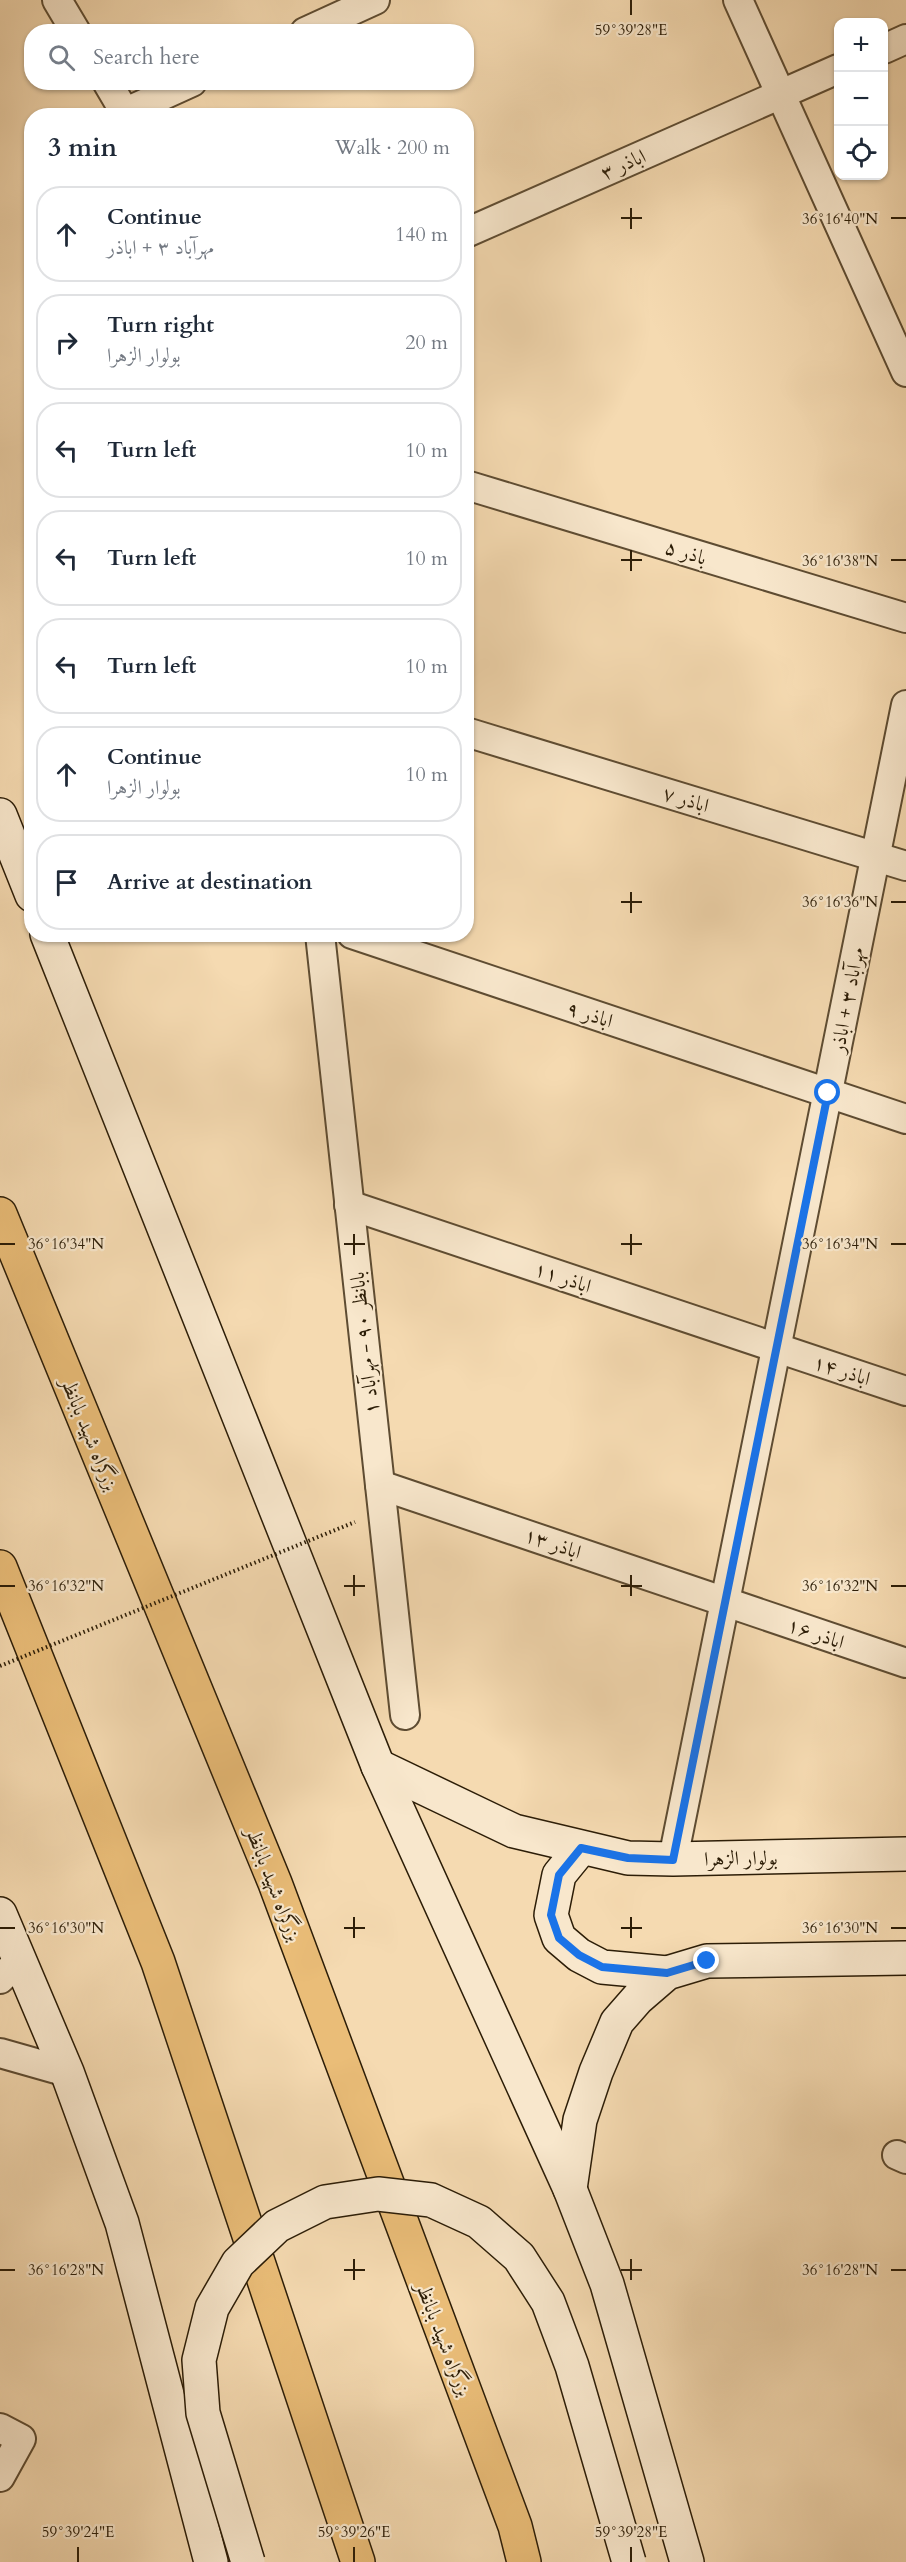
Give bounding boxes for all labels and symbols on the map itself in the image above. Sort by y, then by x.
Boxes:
text: 59°39'28"E [595,20,667,40]
street label: اباذر ۳ [596,143,650,186]
text: 36°16'40"N [802,209,878,229]
street label: باذر ۵ [662,533,710,572]
text: 36°16'38"N [802,551,878,571]
street label: اباذر ۷ [660,780,712,819]
text: 36°16'36"N [802,892,878,912]
street label: مهرآباد ۳ + اباذر [824,945,871,1057]
street label: اباذر ۹ [563,994,616,1035]
route start [814,1079,840,1105]
text: 36°16'34"N [28,1234,104,1254]
text: 36°16'34"N [802,1234,878,1254]
street label: اباذر ۱۱ [531,1255,595,1300]
street label: بابانظر ۹۰ - مهرآباد ۱ [344,1270,385,1416]
street label: اباذر ۱۴ [810,1349,874,1392]
street label: بزرگراه شهید بابانظر [54,1372,125,1495]
street label: اباذر ۱۳ [521,1521,585,1566]
text: 36°16'32"N [28,1576,104,1596]
text: 36°16'32"N [802,1576,878,1596]
street label: اباذر ۱۶ [784,1611,848,1656]
street label: بزرگراه شهید بابانظر [239,1822,308,1945]
street label: بولوار الزهرا [704,1844,778,1873]
text: 36°16'30"N [28,1918,104,1938]
text: 36°16'30"N [802,1918,878,1938]
route end [693,1947,719,1973]
text: 36°16'28"N [28,2260,104,2280]
text: 36°16'28"N [802,2260,878,2280]
street label: بزرگراه شهید بابانظر [409,2277,478,2400]
text: 59°39'24"E [42,2522,114,2542]
text: 59°39'26"E [318,2522,390,2542]
text: 59°39'28"E [595,2522,667,2542]

